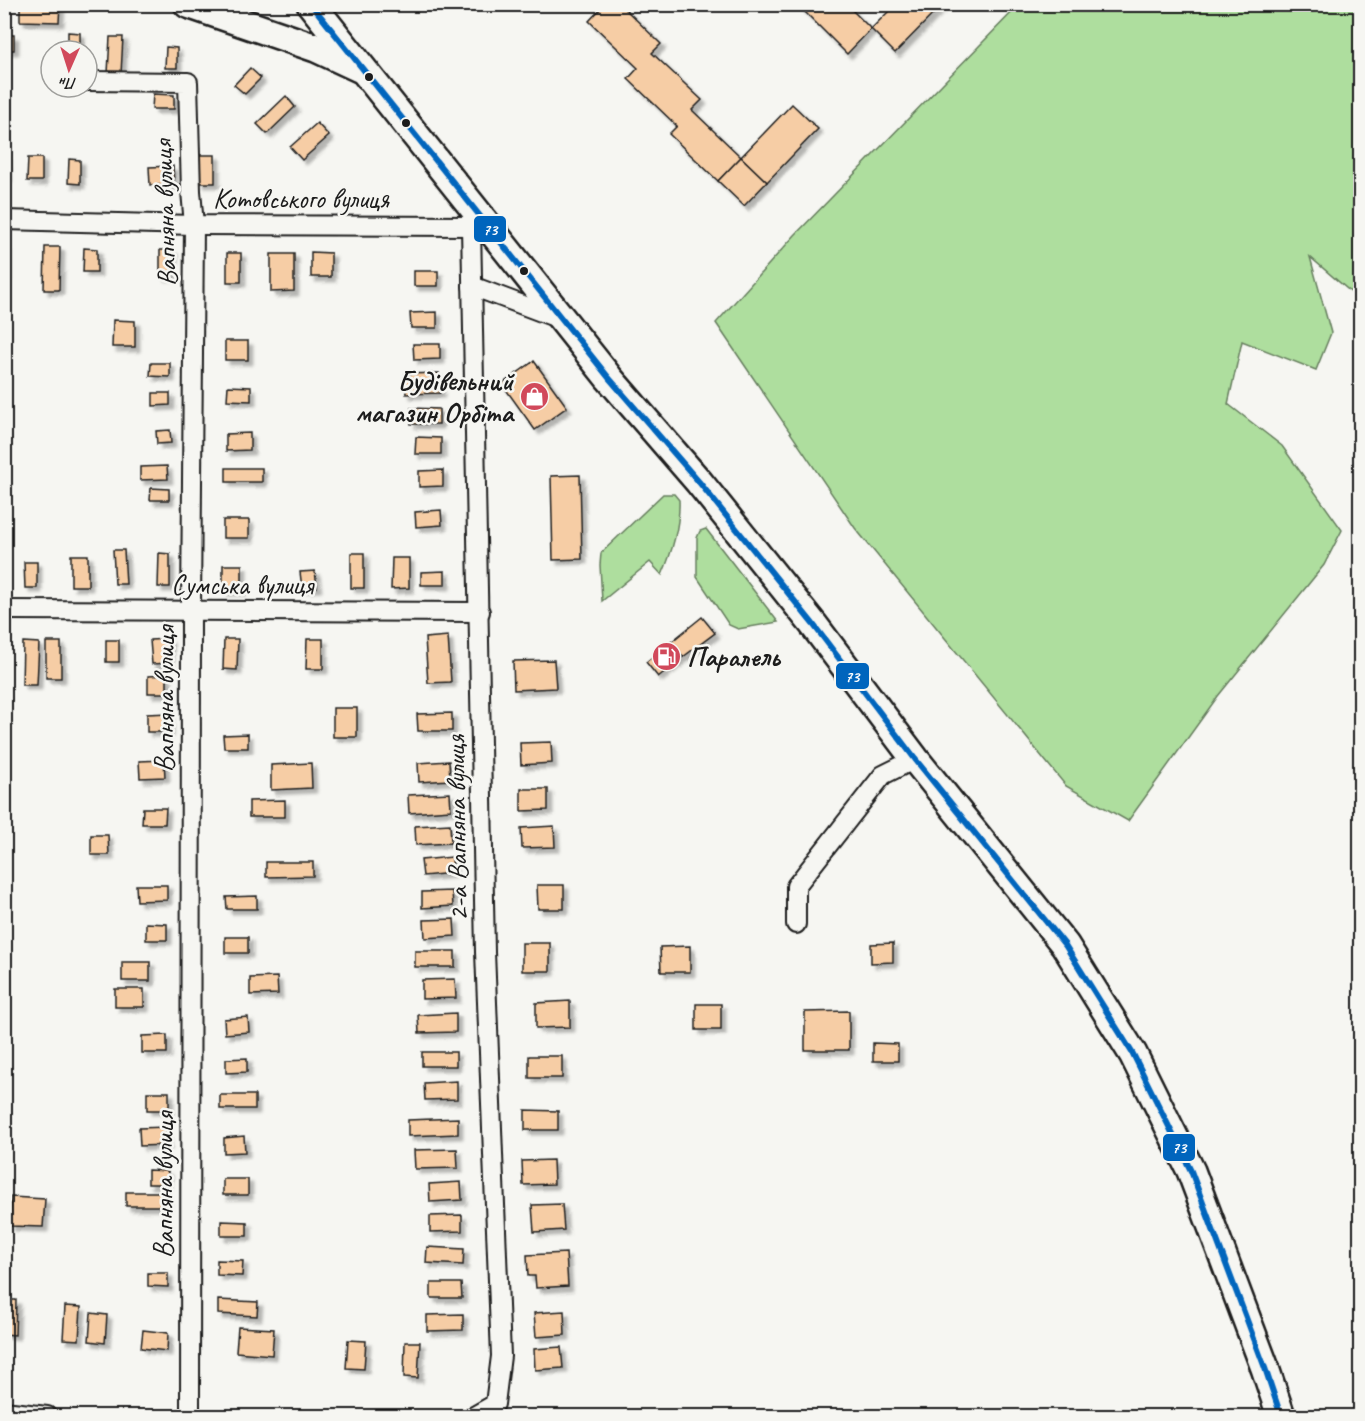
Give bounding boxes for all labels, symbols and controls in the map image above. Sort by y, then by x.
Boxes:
north arrow [39,39,99,99]
unlabelled marker [363,71,375,83]
text: Пн [58,73,77,93]
unlabelled marker [400,117,412,129]
street label: Вапняна вулиця [144,137,185,287]
street label: Котовського вулиця [213,181,390,216]
line badge: 73 [473,215,507,243]
text: 73 [483,220,499,240]
unlabelled marker [518,265,530,277]
place label: Будівельний магазин Орбіта [355,363,516,430]
shop icon: Будівельний магазин Орбіта [518,380,550,412]
street label: Сумська вулиця [171,567,315,602]
street label: Вапняна вулиця [147,623,182,772]
place label: Паралель [687,639,782,674]
fuel station icon: Паралель [650,640,682,672]
line badge: 73 [835,662,870,690]
text: 73 [845,667,861,687]
street label: 2-а Вапняна вулиця [437,734,476,921]
street label: Вапняна вулиця [146,1109,181,1258]
line badge: 73 [1162,1133,1196,1162]
text: 73 [1172,1138,1188,1158]

